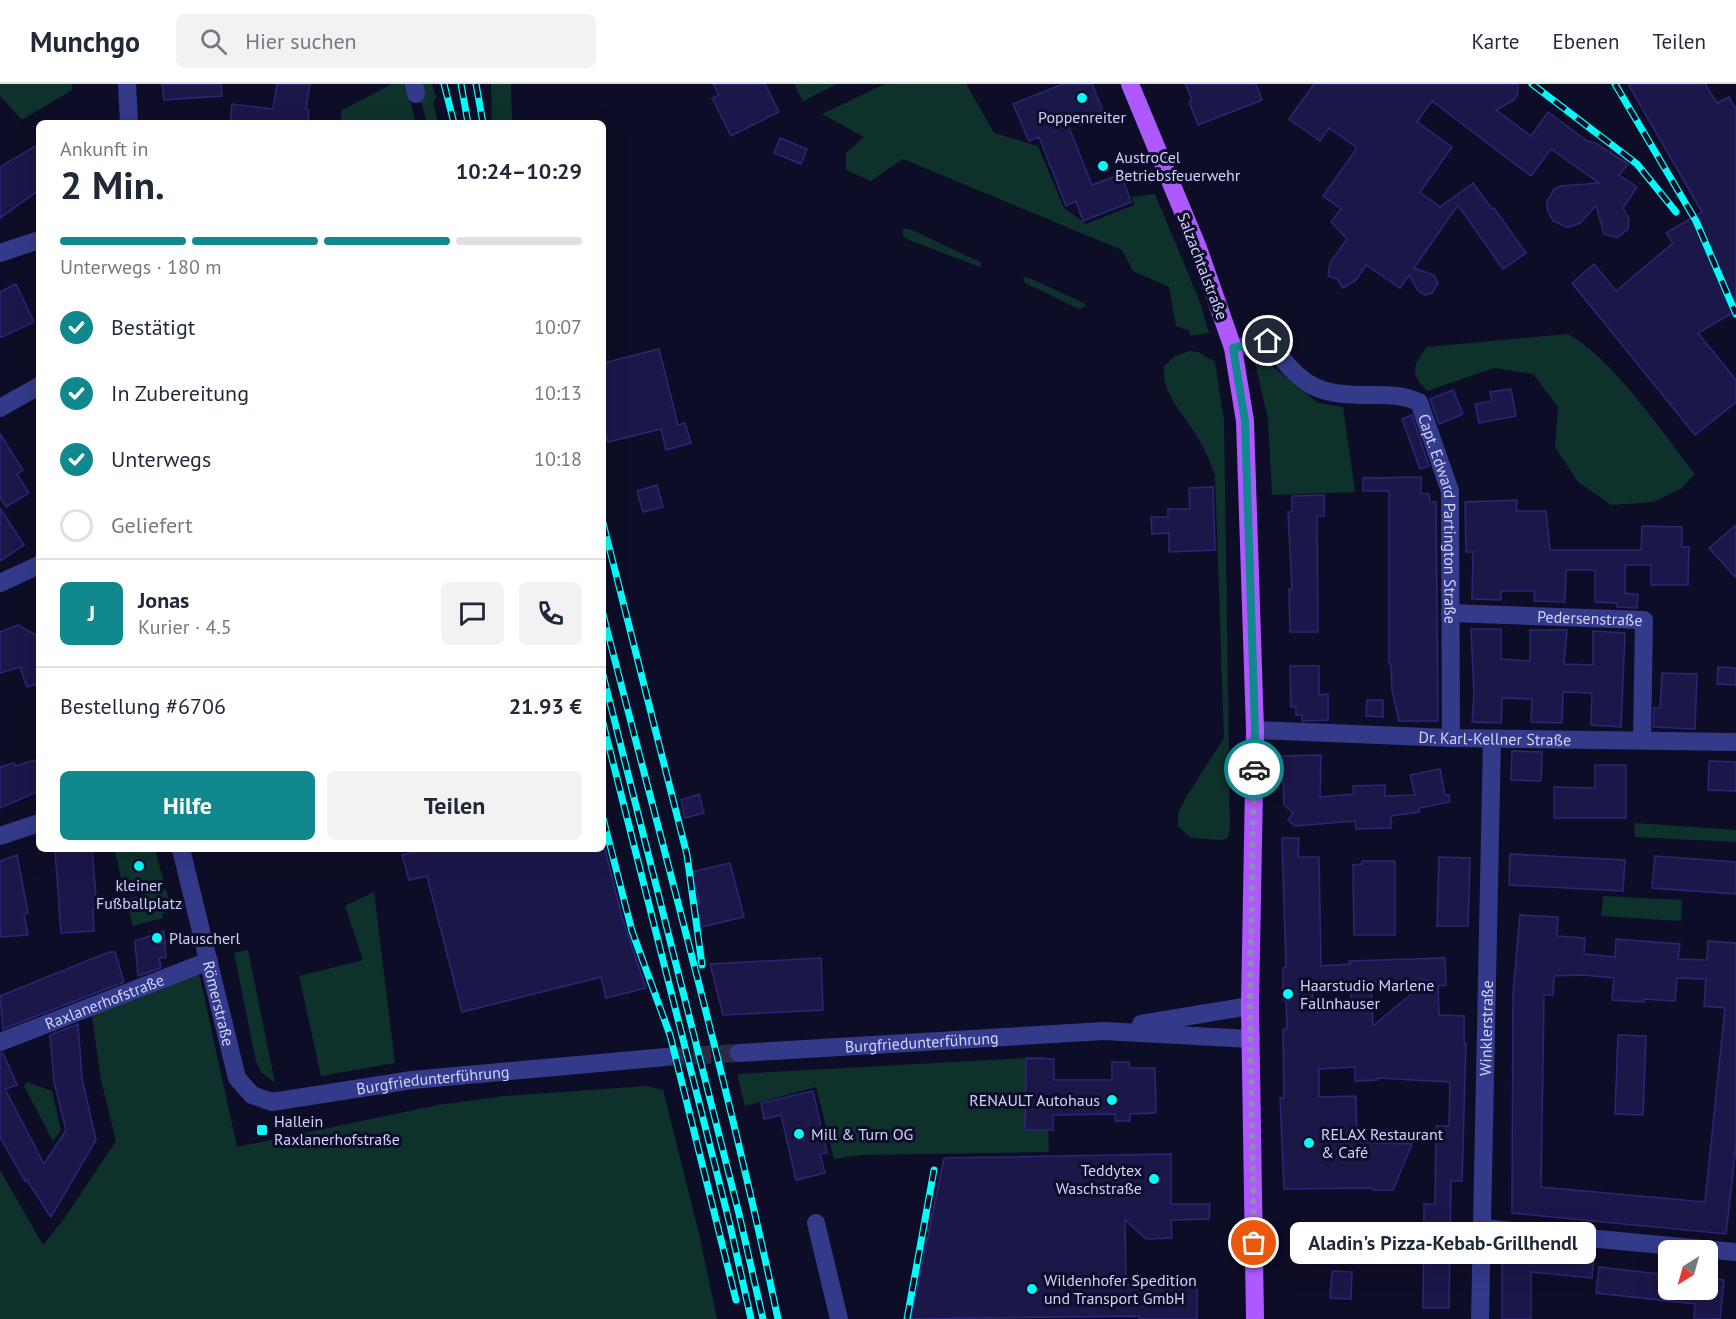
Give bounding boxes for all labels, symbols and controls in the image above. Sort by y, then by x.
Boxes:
search box [176,14,596,68]
text: Munchgo [30,23,140,60]
icon: search [197,25,230,58]
text: Hier suchen [245,27,357,55]
text: Karte [1472,28,1520,55]
text: Ebenen [1553,28,1619,55]
text: Teilen [1652,28,1706,55]
marker: Poppenreiter [1075,91,1089,105]
place label: Poppenreiter [1038,107,1126,127]
text: Ankunft in [60,136,148,162]
place label: AustroCel Betriebsfeuerwehr [1115,147,1241,185]
text: 10:24–10:29 [456,157,582,185]
text: 2 Min. [60,159,165,210]
marker: AustroCel Betriebsfeuerwehr [1096,159,1110,173]
street label: Salzachtalstraße [1173,210,1233,322]
text: Unterwegs · 180 m [60,254,221,280]
icon: check [60,311,93,344]
text: Bestätigt [111,313,195,341]
text: 10:07 [534,314,582,340]
pin [1242,315,1293,366]
icon: home [1251,324,1284,357]
icon: check [60,377,93,410]
text: In Zubereitung [111,379,249,407]
text: 10:13 [534,380,582,406]
street label: Capt. Edward Partington Straße [1414,411,1461,624]
icon: check [60,443,93,476]
text: Unterwegs [111,445,211,473]
text: 10:18 [534,446,582,472]
text: Geliefert [111,511,193,539]
button: chat [441,582,504,645]
button: phone [519,582,582,645]
text: Jonas [138,586,189,614]
text: J [88,599,95,627]
street label: Pedersenstraße [1537,606,1643,630]
text: Kurier · 4.5 [138,614,232,640]
text: Bestellung #6706 [60,692,226,720]
text: 21.93 € [509,692,582,720]
street label: Dr. Karl-Kellner Straße [1418,727,1571,750]
courier [1224,739,1284,799]
icon: car [1238,753,1271,786]
button: Hilfe [60,771,315,840]
button: Teilen [327,771,582,840]
marker: kleiner Fußballplatz [132,859,146,873]
place label: kleiner Fußballplatz [96,875,182,913]
place label: Plauscherl [169,928,240,948]
marker: Plauscherl [150,931,164,945]
street label: Römerstraße [199,959,239,1048]
street label: Raxlanerhofstraße [42,969,167,1034]
place label: Haarstudio Marlene Fallnhauser [1300,975,1434,1013]
street label: Winklerstraße [1475,980,1497,1076]
marker: Haarstudio Marlene Fallnhauser [1281,987,1295,1001]
street label: Burgfriedunterführung [844,1027,999,1057]
street label: Burgfriedunterführung [355,1061,510,1099]
place label: RENAULT Autohaus [969,1090,1100,1110]
marker: RENAULT Autohaus [1105,1093,1119,1107]
place label: Hallein Raxlanerhofstraße [274,1111,400,1149]
marker: Hallein Raxlanerhofstraße [255,1123,269,1137]
place label: Mill & Turn OG [811,1124,913,1144]
place label: RELAX Restaurant & Café [1321,1124,1444,1162]
marker: Mill & Turn OG [792,1127,806,1141]
marker: RELAX Restaurant & Café [1302,1136,1316,1150]
place label: Teddytex Waschstraße [1056,1160,1142,1198]
marker: Teddytex Waschstraße [1147,1172,1161,1186]
pin [1228,1217,1279,1268]
callout: Aladin's Pizza-Kebab-Grillhendl [1290,1222,1596,1264]
icon: bag [1237,1226,1270,1259]
text: Aladin's Pizza-Kebab-Grillhendl [1308,1230,1578,1256]
north arrow [1658,1240,1718,1300]
map controls [1658,1240,1718,1300]
place label: Wildenhofer Spedition und Transport GmbH [1044,1270,1197,1308]
marker: Wildenhofer Spedition und Transport GmbH [1025,1282,1039,1296]

